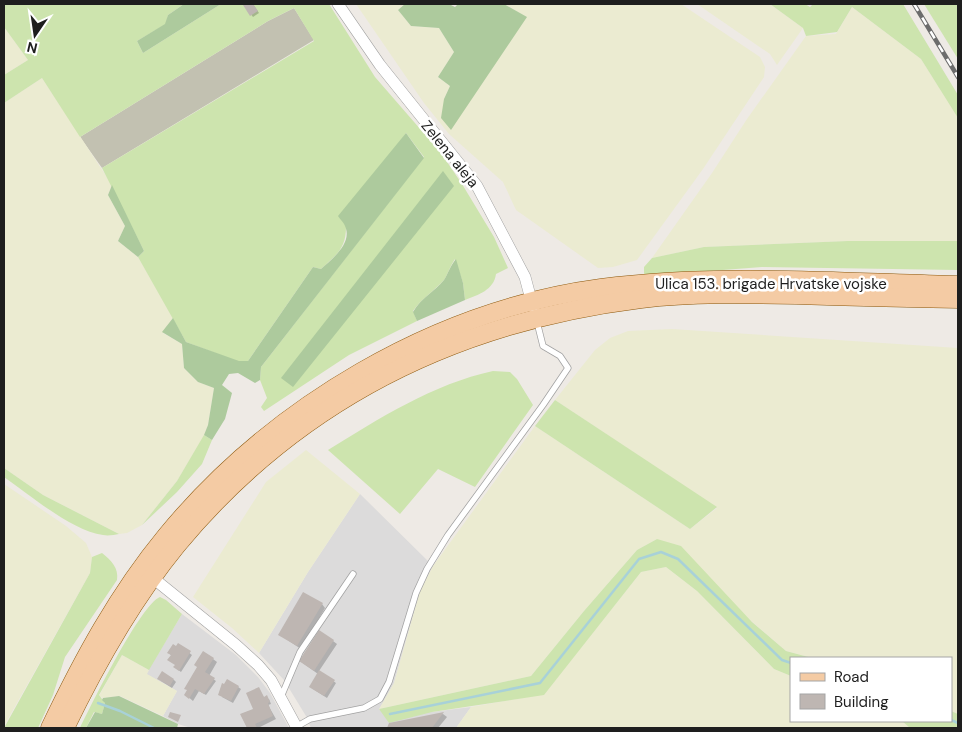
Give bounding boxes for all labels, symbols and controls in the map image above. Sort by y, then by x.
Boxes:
north arrow [10,10,60,60]
text: N [25,38,39,58]
street label: Zelena aleja [417,116,483,192]
street label: Ulica 153. brigade Hrvatske vojske [655,274,887,294]
legend [790,657,952,722]
text: Road [834,667,869,687]
text: Building [834,692,889,712]

